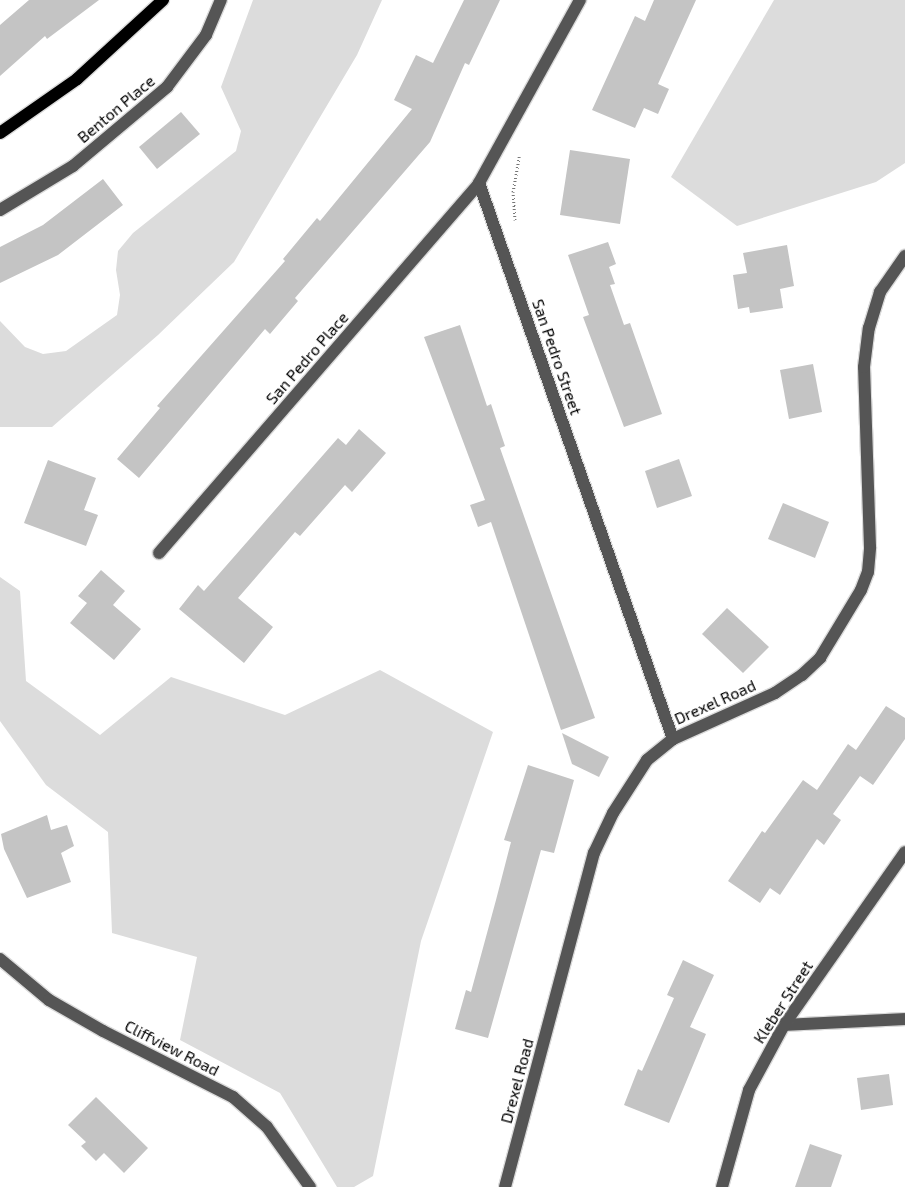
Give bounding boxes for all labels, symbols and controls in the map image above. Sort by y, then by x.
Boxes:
street label: Benton Place [73,71,159,147]
street label: San Pedro Street [528,297,586,417]
street label: San Pedro Place [262,308,352,408]
street label: Drexel Road [671,675,759,729]
street label: Kleber Street [749,957,817,1047]
street label: Cliffview Road [121,1016,223,1080]
street label: Drexel Road [496,1036,538,1126]

